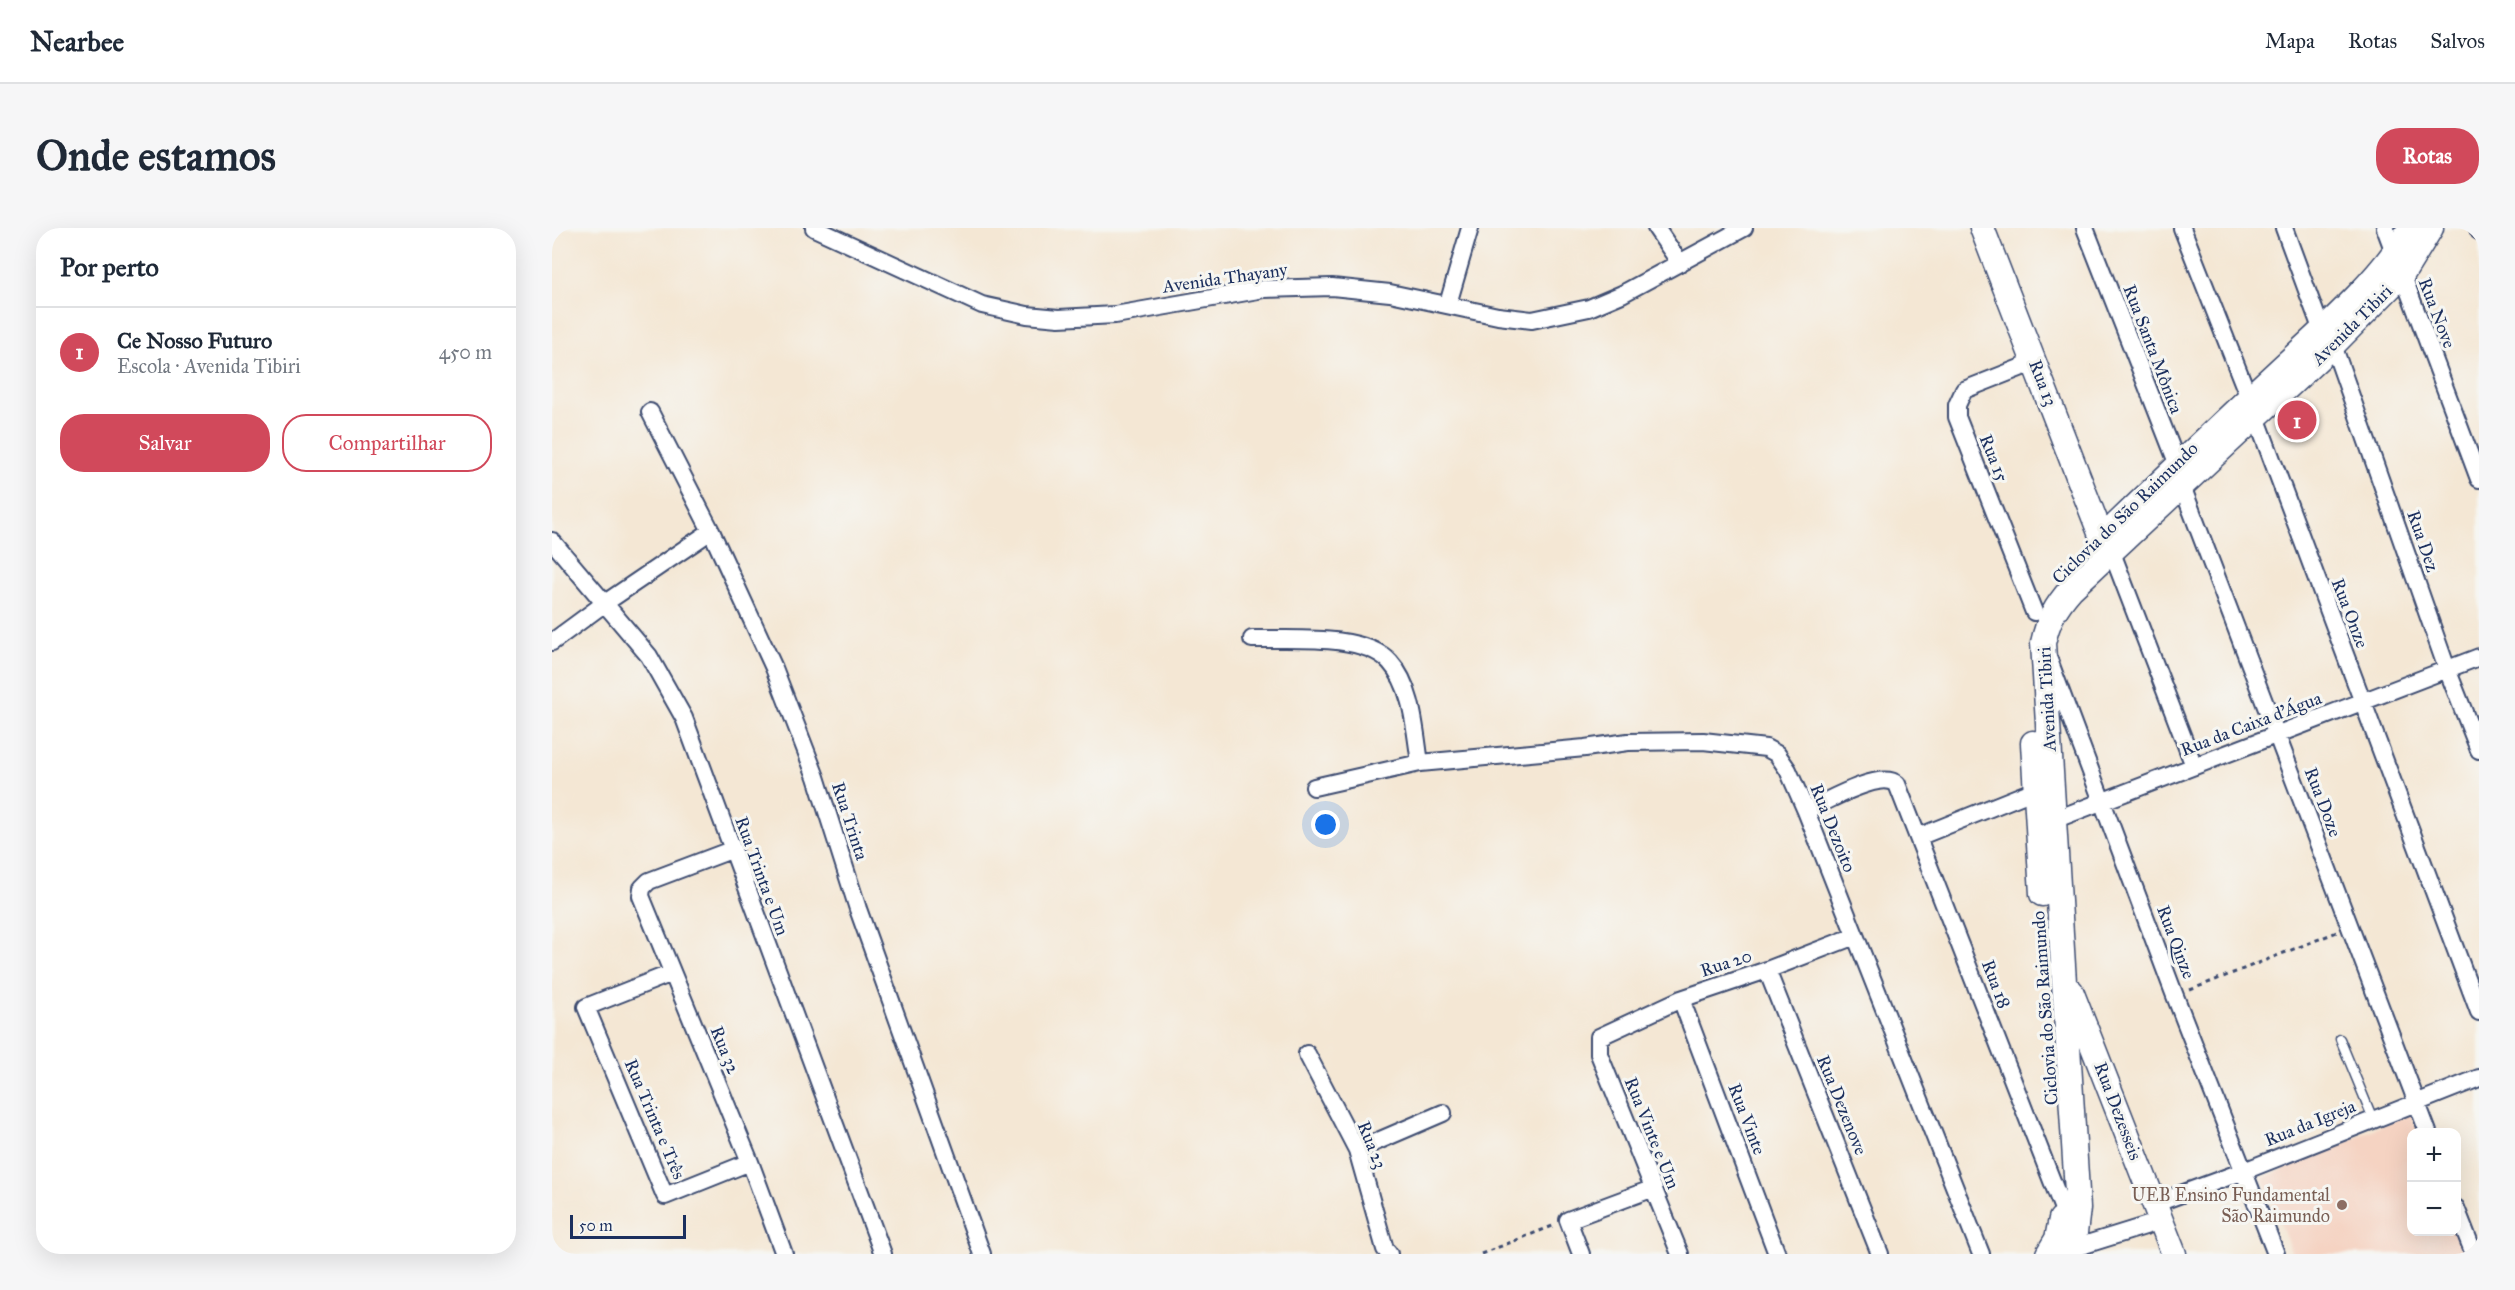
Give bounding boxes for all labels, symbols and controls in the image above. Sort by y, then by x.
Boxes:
text: Nearbee [30,24,124,59]
text: Mapa [2265,28,2315,54]
text: Rotas [2348,28,2397,54]
text: Salvos [2430,28,2485,54]
button: Rotas [2376,128,2479,184]
text: Onde estamos [36,130,276,182]
text: Por perto [60,251,159,283]
street label: Avenida Thayany [1160,258,1289,298]
street label: Rua Nove [2414,275,2460,351]
street label: Avenida Tibiri [2306,280,2397,371]
street label: Rua Santa Mônica [2118,281,2188,417]
text: Ce Nosso Futuro [117,327,272,354]
text: 1 [76,340,83,364]
text: 450 m [439,340,492,364]
text: Escola · Avenida Tibiri [117,354,301,378]
street label: Rua 13 [2024,357,2062,409]
pin: 1 [2278,398,2316,442]
button: Salvar [60,414,270,472]
button: Compartilhar [282,414,492,472]
street label: Rua 15 [1975,431,2014,485]
street label: Ciclovia do São Raimundo [2047,437,2203,589]
street label: Rua Dez [2402,507,2444,575]
street label: Rua Onze [2327,575,2373,651]
street label: Avenida Tibiri [2033,646,2061,753]
street label: Rua da Caixa d'Água [2177,685,2325,762]
street label: Rua Doze [2300,764,2346,840]
street label: Rua Trinta [827,779,873,863]
street label: Rua Dezoito [1805,781,1861,875]
your location [1311,810,1340,839]
street label: Rua Trinta e Um [730,814,794,938]
street label: Rua Qinze [2152,902,2200,982]
street label: Ciclovia do São Raimundo [2027,910,2063,1106]
street label: Rua 20 [1697,944,1755,982]
street label: Rua 18 [1977,957,2015,1011]
street label: Rua 32 [706,1023,745,1077]
street label: Rua Dezenove [1812,1052,1872,1158]
street label: Rua Trinta e Três [620,1055,690,1183]
street label: Rua Dezesseis [2089,1059,2147,1163]
street label: Rua Vinte e Um [1620,1074,1684,1192]
street label: Rua Vinte [1723,1080,1771,1158]
street label: Rua da Igreja [2261,1095,2359,1152]
street label: Rua 23 [1353,1118,1391,1172]
map controls [2407,1128,2461,1236]
button: + [2407,1128,2461,1182]
button: − [2407,1182,2461,1236]
place label: UEB Ensino Fundamental São Raimundo [2132,1184,2330,1227]
marker: UEB Ensino Fundamental São Raimundo [2335,1198,2349,1212]
scale bar [570,1212,686,1240]
text: 50 m [579,1216,613,1235]

